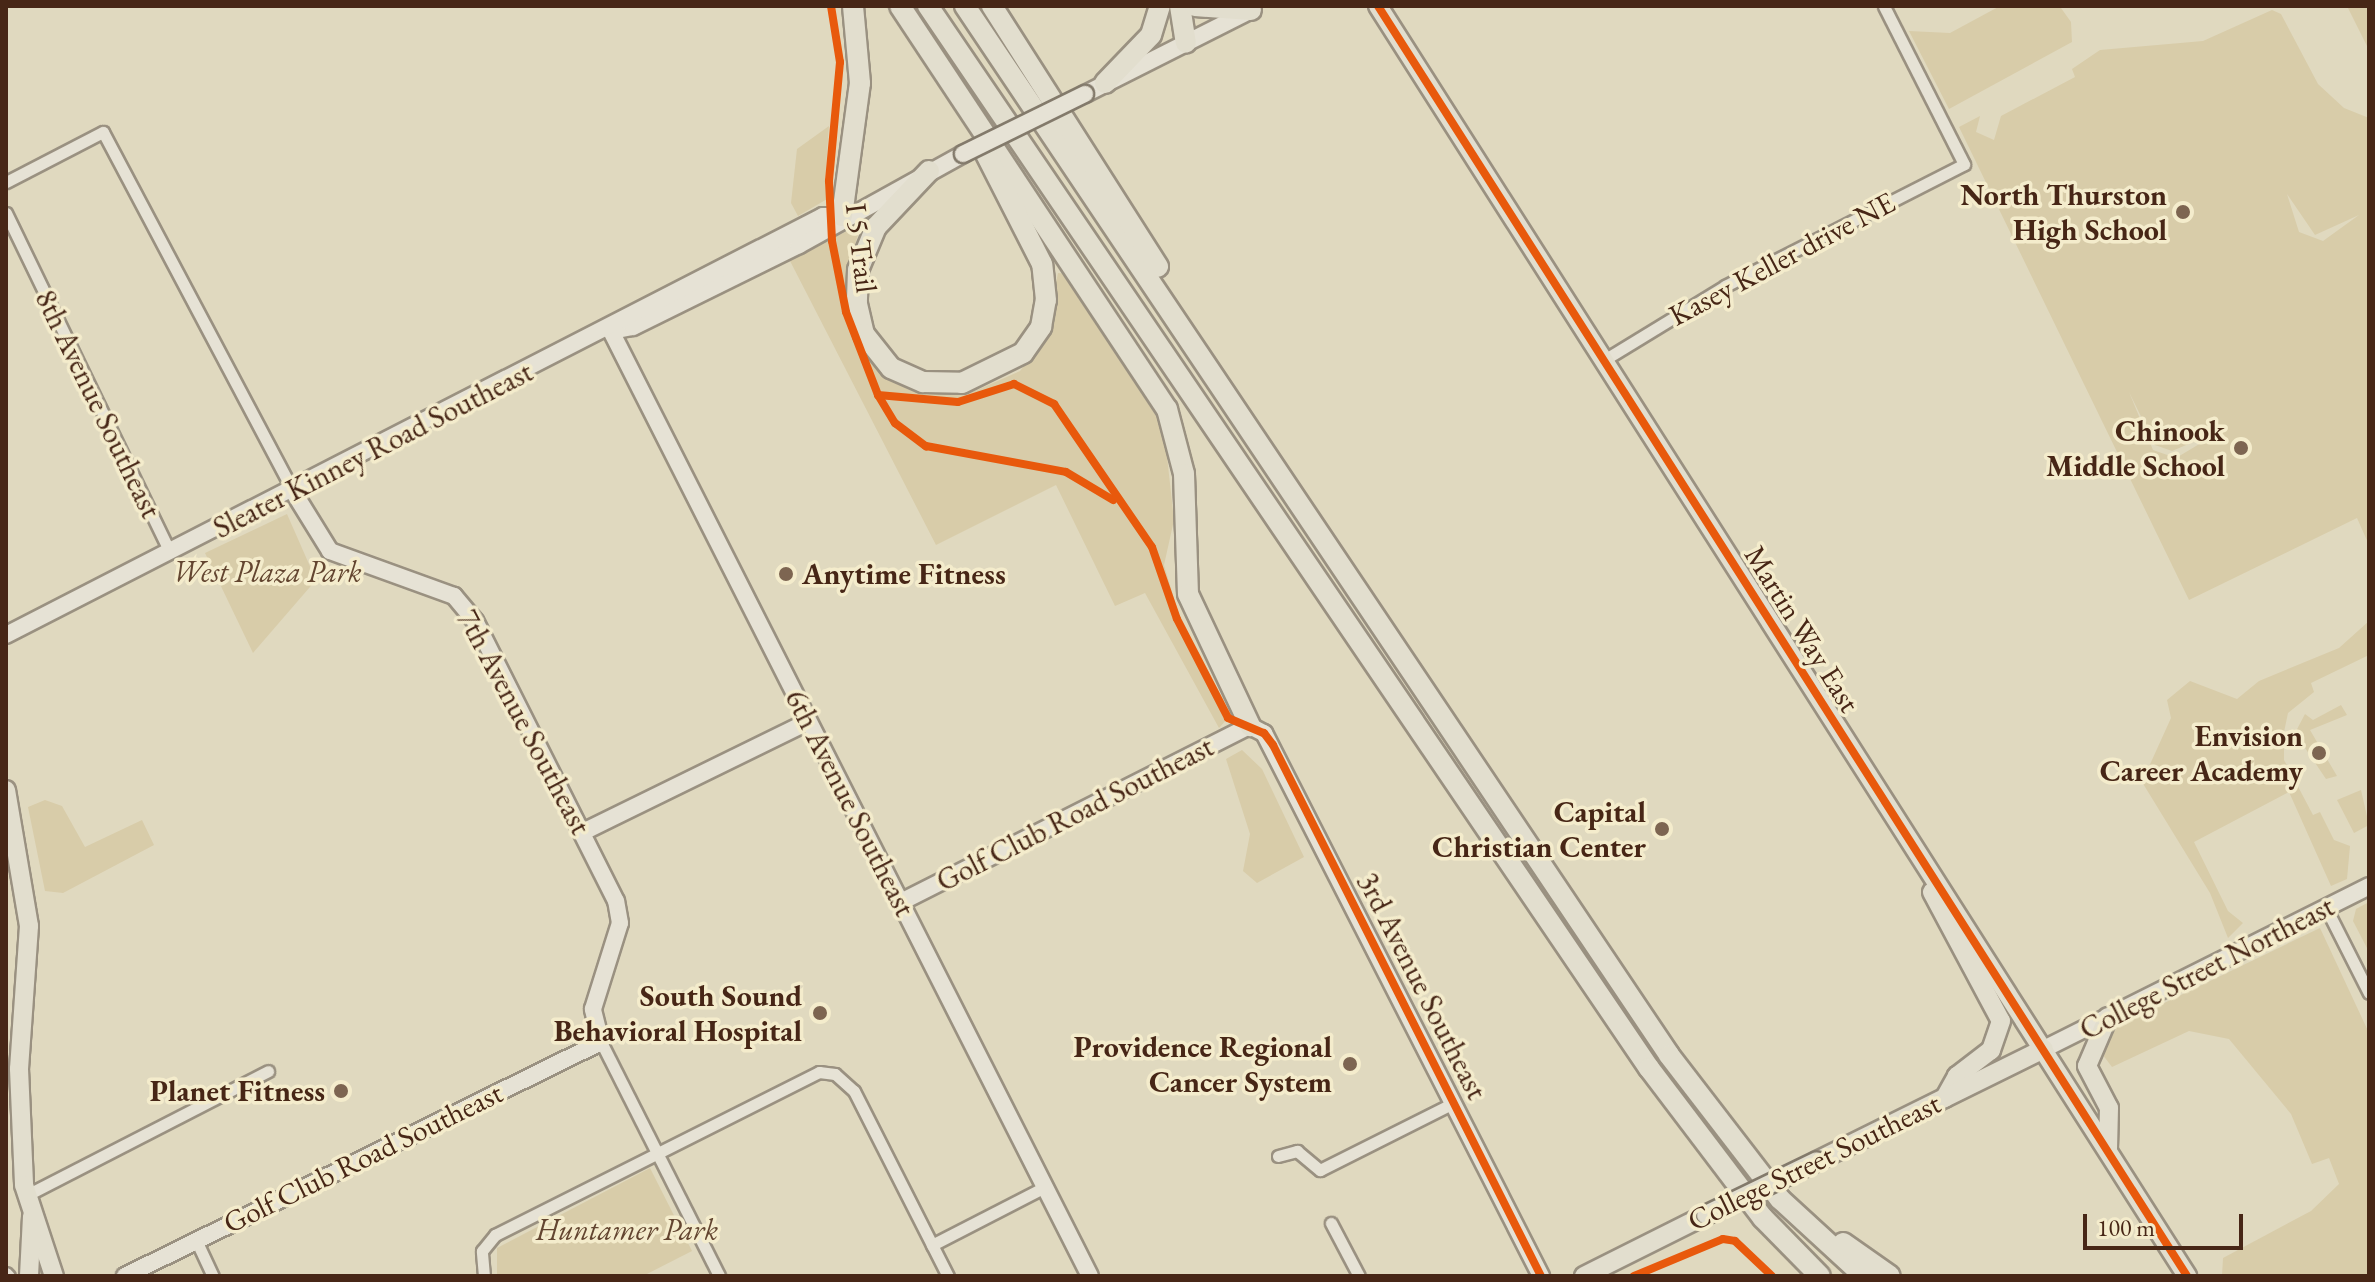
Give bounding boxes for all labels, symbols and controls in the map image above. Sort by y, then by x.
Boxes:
place label: North Thurston High School [1960,177,2167,248]
street label: Kasey Keller drive NE [1663,184,1901,334]
street label: I 5 Trail [838,201,884,295]
marker: North Thurston High School [2174,203,2192,221]
street label: 8th Avenue Southeast [27,284,169,524]
street label: Sleater Kinney Road Southeast [207,354,539,546]
place label: Chinook Middle School [2046,413,2225,484]
marker: Chinook Middle School [2232,439,2250,457]
street label: Martin Way East [1737,539,1867,719]
park label: West Plaza Park [172,554,362,590]
place label: Anytime Fitness [802,556,1006,592]
marker: Anytime Fitness [777,565,795,583]
street label: 7th Avenue Southeast [450,603,598,841]
street label: 6th Avenue Southeast [777,684,923,922]
place label: Envision Career Academy [2100,718,2303,788]
street label: Golf Club Road Southeast [931,729,1219,899]
marker: Envision Career Academy [2310,744,2328,762]
place label: Capital Christian Center [1432,794,1646,864]
marker: Capital Christian Center [1653,820,1671,838]
street label: 3rd Avenue Southeast [1349,866,1495,1106]
street label: College Street Northeast [2074,888,2340,1048]
place label: South Sound Behavioral Hospital [554,978,802,1048]
marker: South Sound Behavioral Hospital [809,1002,831,1024]
place label: Providence Regional Cancer System [1073,1029,1332,1100]
marker: Providence Regional Cancer System [1339,1053,1361,1075]
place label: Planet Fitness [150,1073,325,1109]
street label: Golf Club Road Southeast [218,1075,508,1241]
marker: Planet Fitness [332,1082,350,1100]
street label: College Street Southeast [1682,1085,1946,1239]
scale bar [2087,1198,2247,1248]
park label: Huntamer Park [536,1212,718,1248]
text: 100 m [2097,1212,2155,1243]

